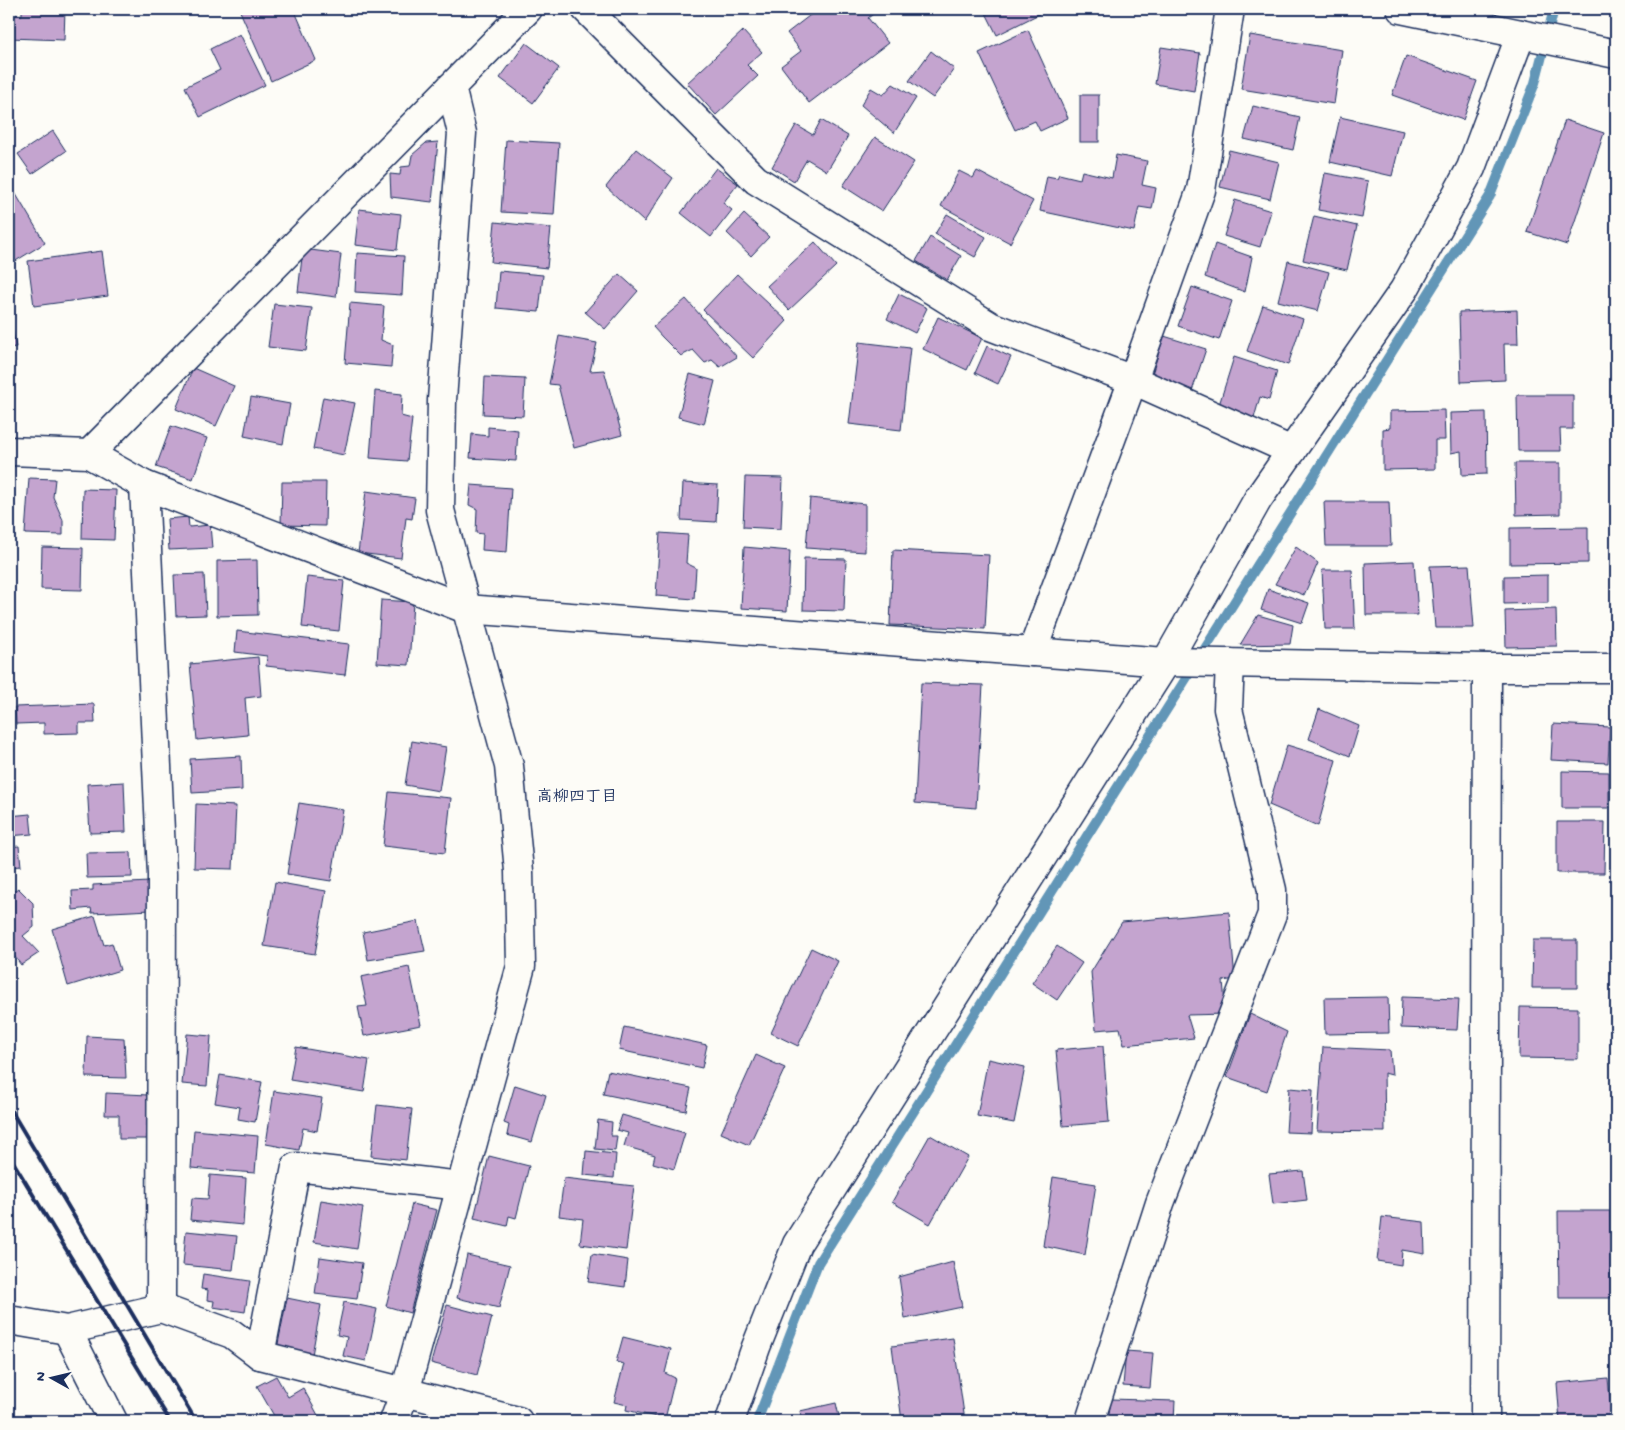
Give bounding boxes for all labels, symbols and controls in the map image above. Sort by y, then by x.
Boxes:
district label: 高柳四丁目 [537,787,617,808]
north arrow [28,1352,78,1402]
text: N [33,1371,51,1382]

